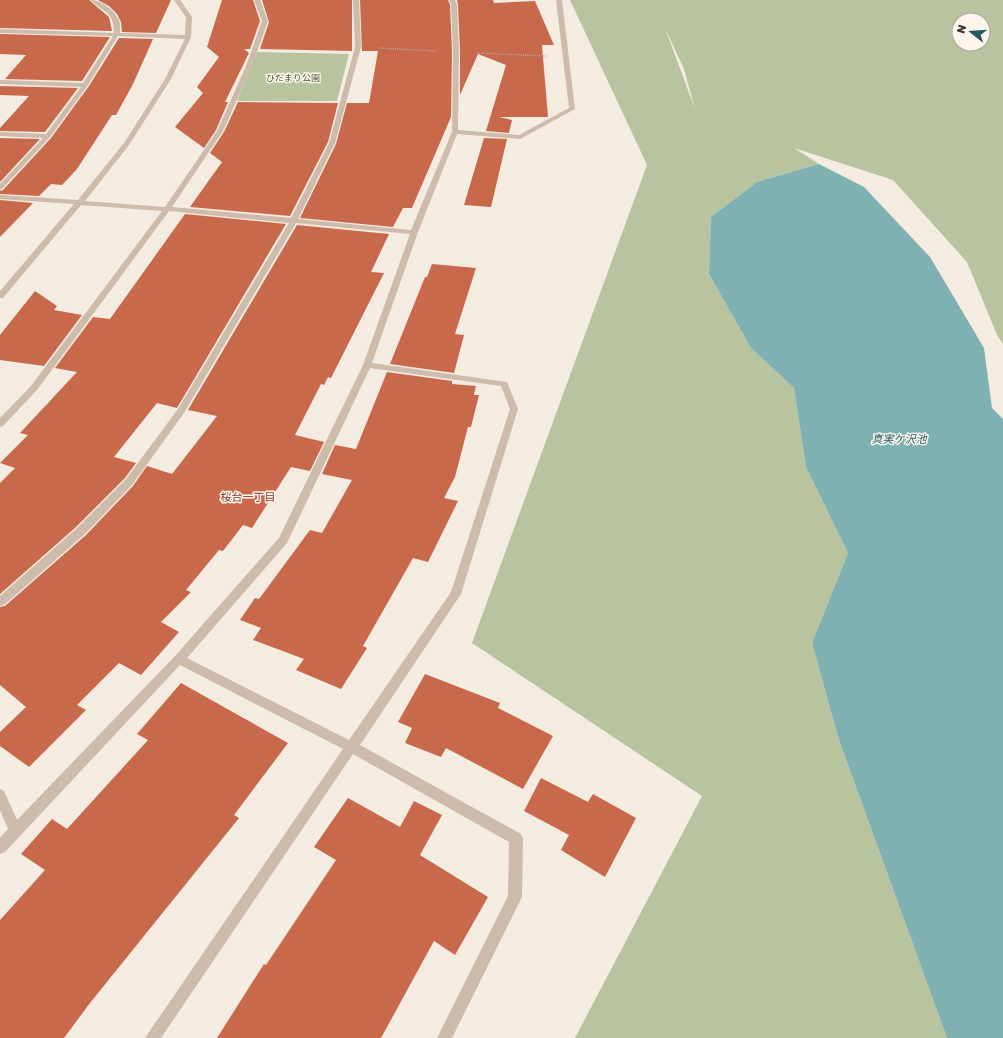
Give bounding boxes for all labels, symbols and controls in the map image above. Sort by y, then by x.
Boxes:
north arrow [951,12,991,52]
text: N [954,23,968,35]
park label: ひだまり公園 [266,72,320,83]
water label: 真実ケ沢池 [872,432,927,445]
district label: 桜台一丁目 [221,490,276,503]

